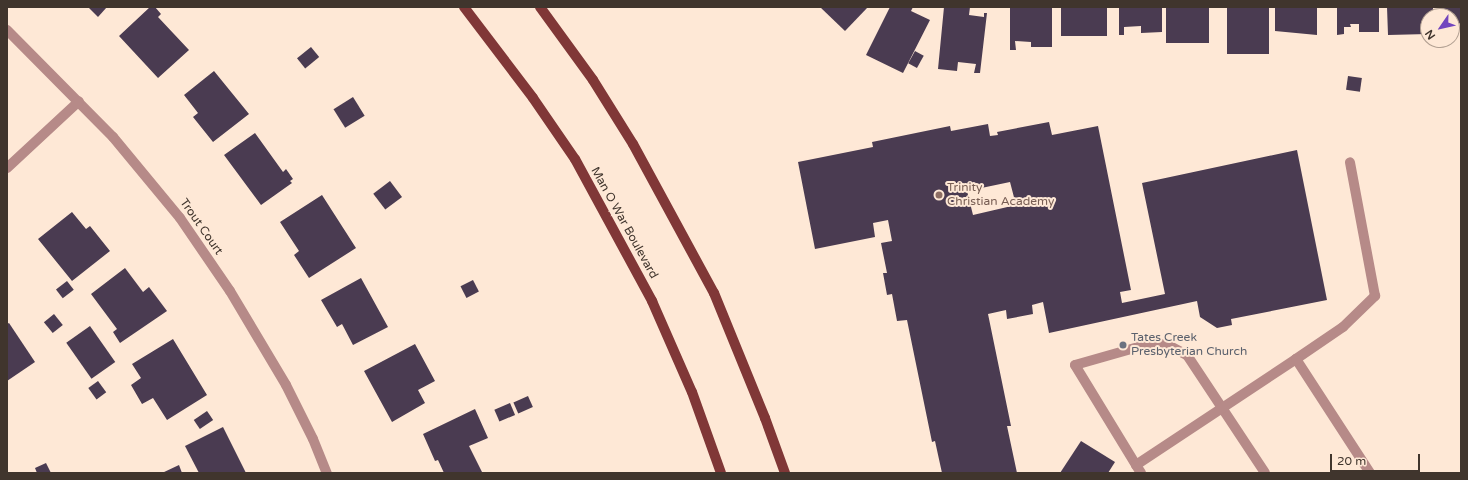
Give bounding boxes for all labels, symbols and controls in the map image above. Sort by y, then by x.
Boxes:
north arrow [1420,8,1460,48]
text: N [1423,27,1438,42]
street label: Man O War Boulevard [587,165,661,281]
place label: Trinity Christian Academy [947,181,1054,209]
marker: Trinity Christian Academy [934,190,944,200]
street label: Trout Court [176,196,226,258]
place label: Tates Creek Presbyterian Church [1131,331,1247,359]
marker: Tates Creek Presbyterian Church [1118,340,1128,350]
scale bar [1332,446,1422,472]
text: 20 m [1337,454,1366,468]

